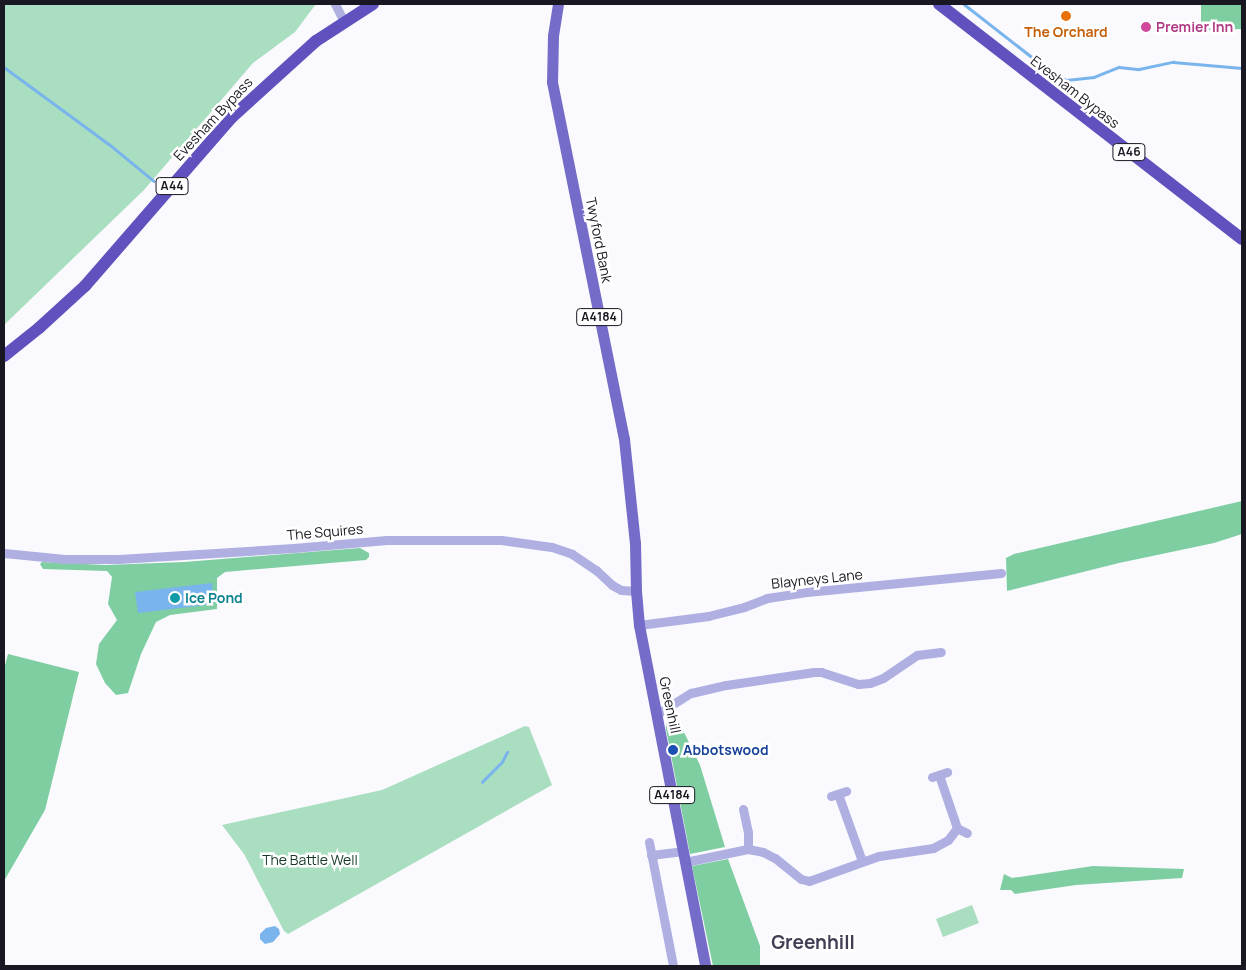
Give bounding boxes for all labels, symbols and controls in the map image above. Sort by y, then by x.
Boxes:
marker: The Orchard [1060,10,1072,22]
place label: Premier Inn [1156,19,1233,35]
marker: Premier Inn [1140,21,1152,33]
place label: The Orchard [1024,24,1108,40]
street label: Evesham Bypass [1027,52,1123,132]
street label: Evesham Bypass [170,74,256,164]
road number: A46 [1112,142,1146,162]
road number: A44 [154,177,190,196]
street label: Twyford Bank [582,196,616,284]
road number: A4184 [575,308,623,326]
street label: The Squires [286,520,364,544]
street label: Blayneys Lane [770,566,864,592]
place label: Ice Pond [185,590,243,606]
marker: Ice Pond [169,592,181,604]
street label: Greenhill [656,675,684,735]
place label: Abbotswood [683,742,769,758]
marker: Abbotswood [667,744,679,756]
road number: A4184 [648,786,696,804]
park label: The Battle Well [262,852,358,868]
district label: Greenhill [771,932,855,954]

